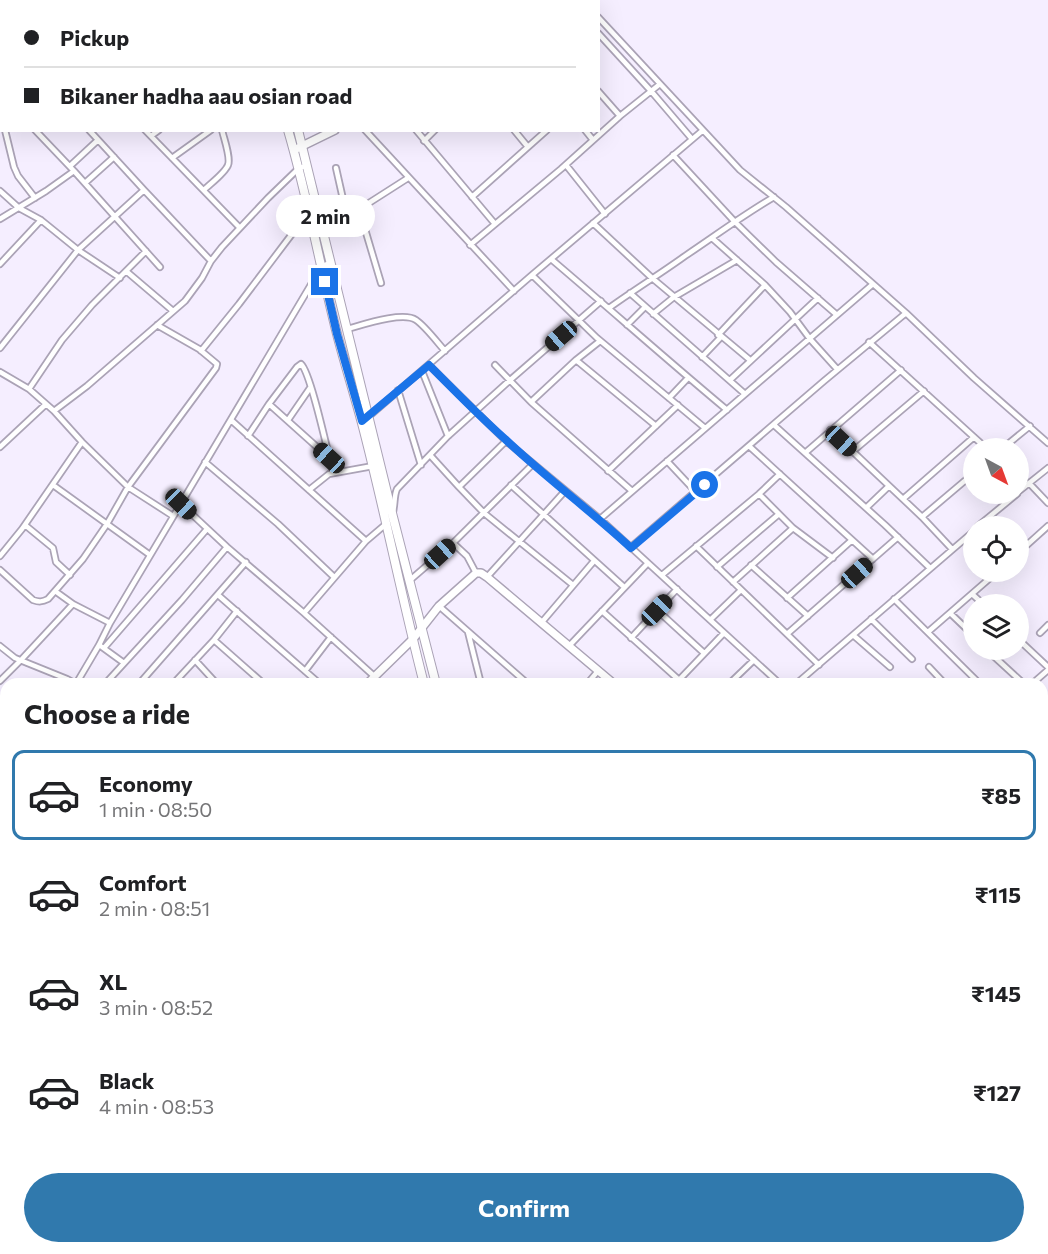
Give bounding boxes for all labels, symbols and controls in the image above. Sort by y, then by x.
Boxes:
text: Pickup [60,24,129,51]
text: Bikaner hadha aau osian road [60,82,352,109]
callout: 2 min [276,195,374,237]
text: 2 min [301,204,350,228]
route end [311,268,338,295]
car [542,317,580,355]
car [822,422,860,460]
north arrow [963,438,1029,504]
map controls [963,438,1029,660]
car [310,439,348,477]
route start [691,471,718,498]
car [162,485,200,523]
button: locate [963,516,1029,582]
car [421,535,459,573]
car [838,554,876,592]
car [638,591,676,629]
button: layers [963,594,1029,660]
text: Choose a ride [24,697,190,730]
icon: car [27,768,81,822]
text: Economy [99,770,193,797]
text: ₹85 [981,782,1021,809]
text: 1 min · 08:50 [99,797,212,821]
icon: car [27,867,81,921]
text: Comfort [99,869,187,896]
text: ₹115 [975,881,1021,908]
text: 2 min · 08:51 [99,896,210,920]
icon: car [27,966,81,1020]
text: XL [99,968,127,995]
text: ₹145 [971,980,1021,1007]
text: 3 min · 08:52 [99,995,213,1019]
icon: car [27,1065,81,1119]
text: Black [99,1067,154,1094]
text: ₹127 [973,1079,1021,1106]
text: 4 min · 08:53 [99,1094,214,1118]
button: Confirm [24,1173,1024,1242]

